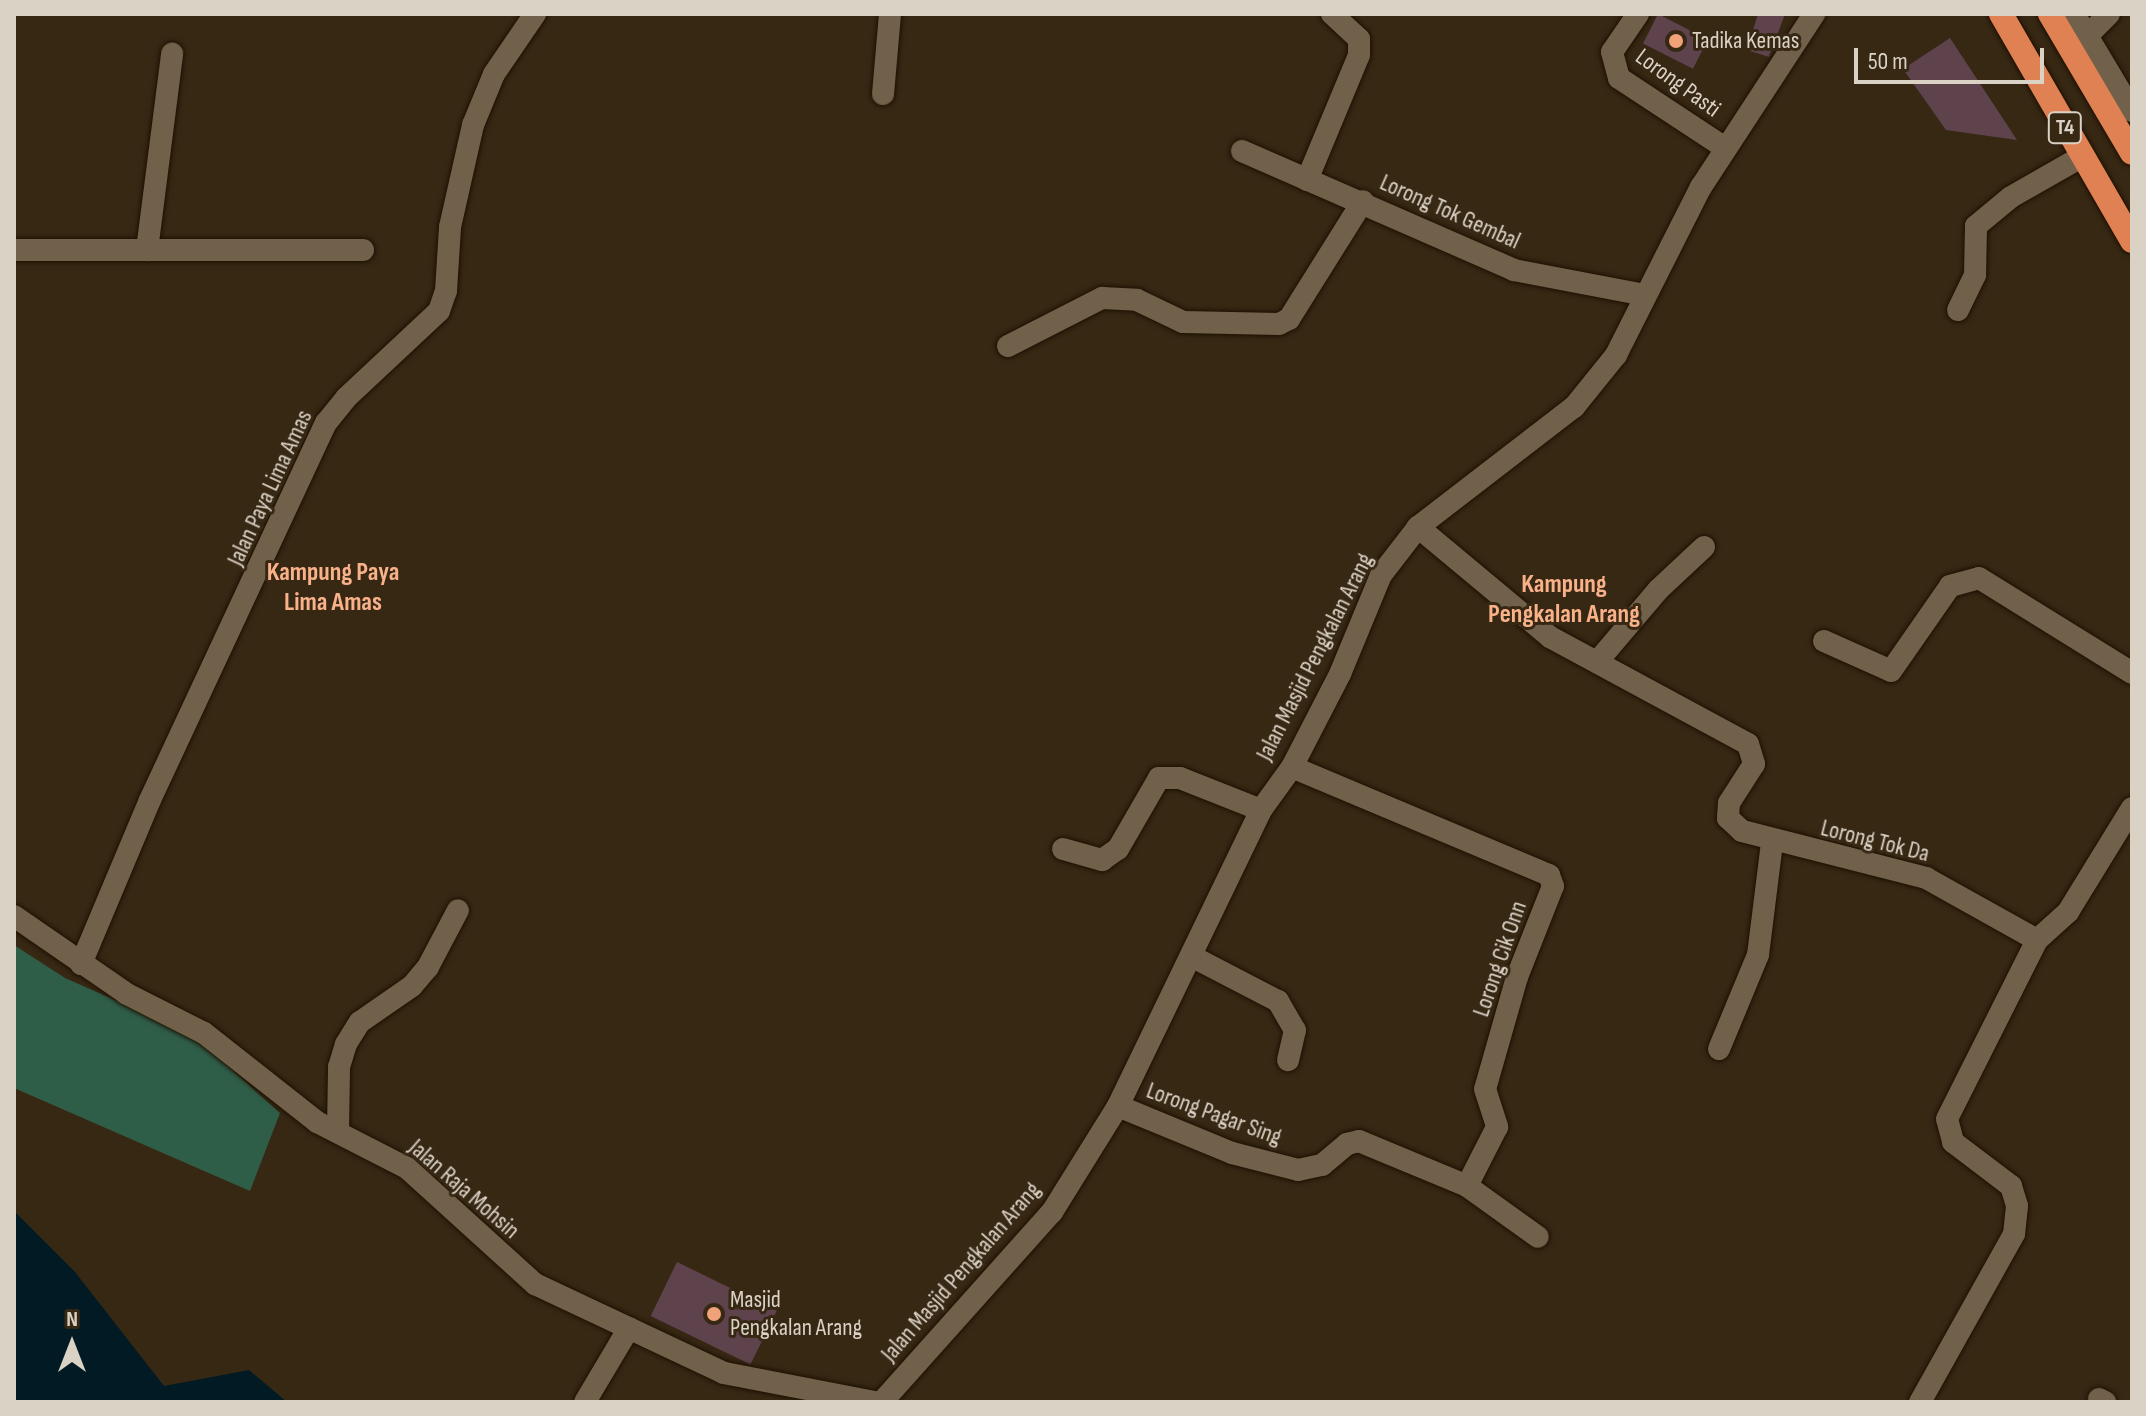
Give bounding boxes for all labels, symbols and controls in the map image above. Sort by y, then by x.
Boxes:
place label: Tadika Kemas [1692,27,1799,55]
marker: Tadika Kemas [1667,32,1685,50]
scale bar [1858,32,2048,82]
street label: Lorong Pasti [1630,43,1726,123]
text: 50 m [1868,47,1908,76]
road number: T4 [2047,110,2083,146]
street label: Lorong Tok Gembal [1375,168,1525,256]
street label: Jalan Paya Lima Amas [221,406,319,570]
street label: Jalan Masjid Pengkalan Arang [1250,549,1380,765]
district label: Kampung Paya Lima Amas [267,557,399,618]
district label: Kampung Pengkalan Arang [1488,569,1640,630]
street label: Lorong Tok Da [1818,814,1932,868]
street label: Lorong Cik Onn [1467,898,1533,1020]
street label: Lorong Pagar Sing [1143,1076,1285,1152]
street label: Jalan Raja Mohsin [403,1133,525,1245]
street label: Jalan Masjid Pengkalan Arang [875,1176,1047,1368]
place label: Masjid Pengkalan Arang [730,1286,862,1342]
north arrow [32,1304,112,1384]
marker: Masjid Pengkalan Arang [705,1305,723,1323]
text: N [66,1306,78,1333]

